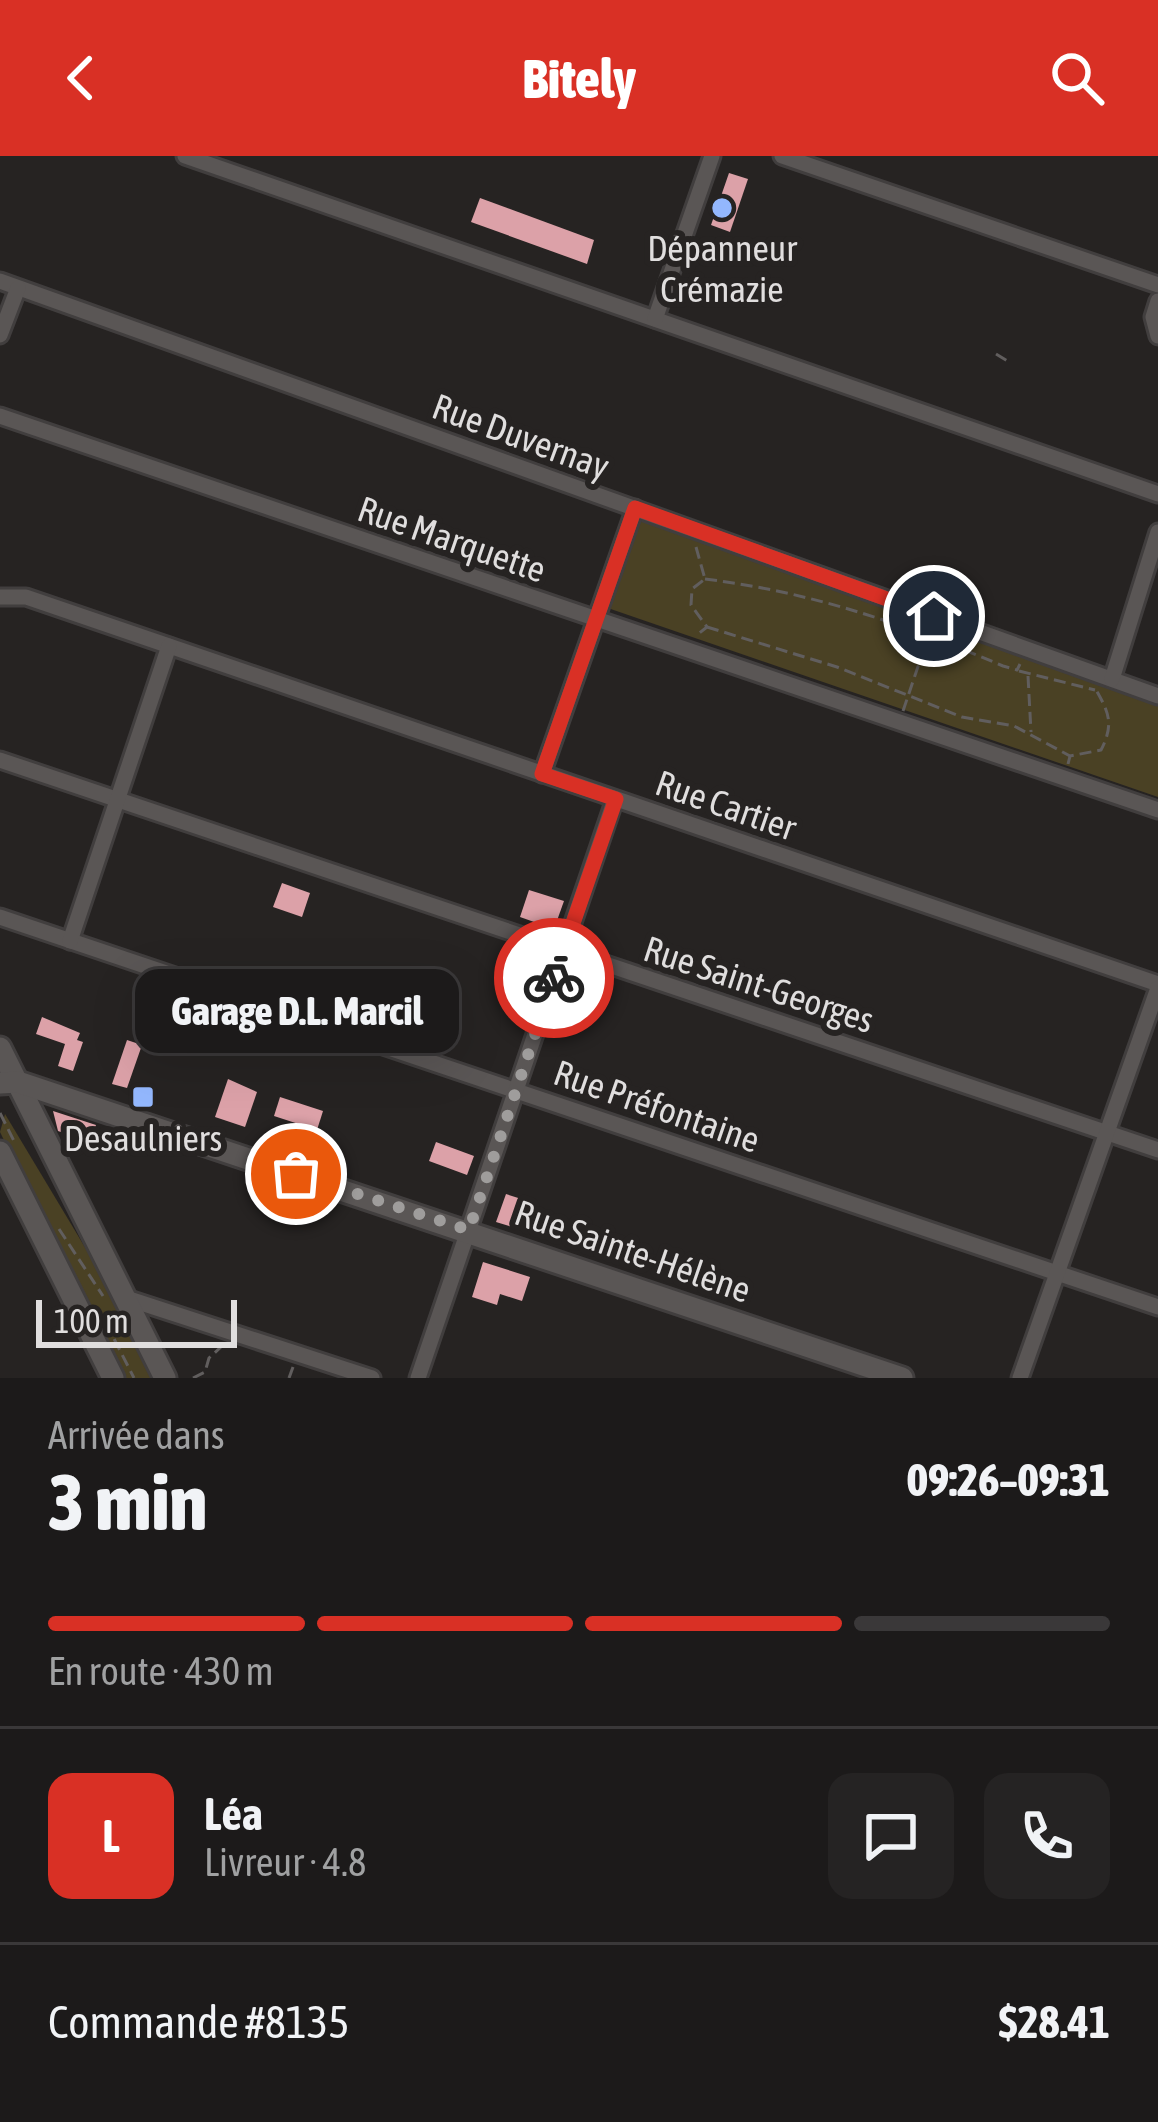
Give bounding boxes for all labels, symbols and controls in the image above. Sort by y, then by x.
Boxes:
icon: back [48,45,114,111]
icon: search [1044,45,1110,111]
text: Bitely [522,48,636,109]
marker: Dépanneur Crémazie [709,195,735,221]
place label: Dépanneur Crémazie [647,227,798,310]
street label: Rue Duvernay [427,385,615,487]
street label: Rue Marquette [353,487,551,591]
pin [883,565,985,667]
icon: home [901,583,967,649]
street label: Rue Cartier [650,761,803,849]
courier [494,918,614,1038]
street label: Rue Saint-Georges [639,927,879,1041]
icon: bike [521,945,587,1011]
callout: Garage D.L. Marcil [134,970,458,1054]
text: Garage D.L. Marcil [171,989,423,1033]
street label: Rue Préfontaine [549,1051,765,1161]
marker: Desaulniers [130,1084,156,1110]
place label: Desaulniers [64,1117,222,1159]
pin [245,1123,347,1225]
icon: bag [263,1141,329,1207]
street label: Rue Sainte-Hélène [510,1191,756,1311]
scale bar [36,1294,237,1347]
text: 100 m [54,1302,129,1340]
text: Arrivée dans [48,1413,225,1457]
text: 09:26–09:31 [907,1454,1110,1506]
text: 3 min [48,1457,207,1547]
text: En route · 430 m [48,1649,274,1693]
button: chat [828,1773,954,1899]
button: phone [984,1773,1110,1899]
text: Léa [204,1788,263,1840]
text: L [102,1810,120,1862]
text: Livreur · 4.8 [204,1840,366,1884]
text: Commande #8135 [48,1996,349,2048]
text: $28.41 [998,1996,1110,2048]

